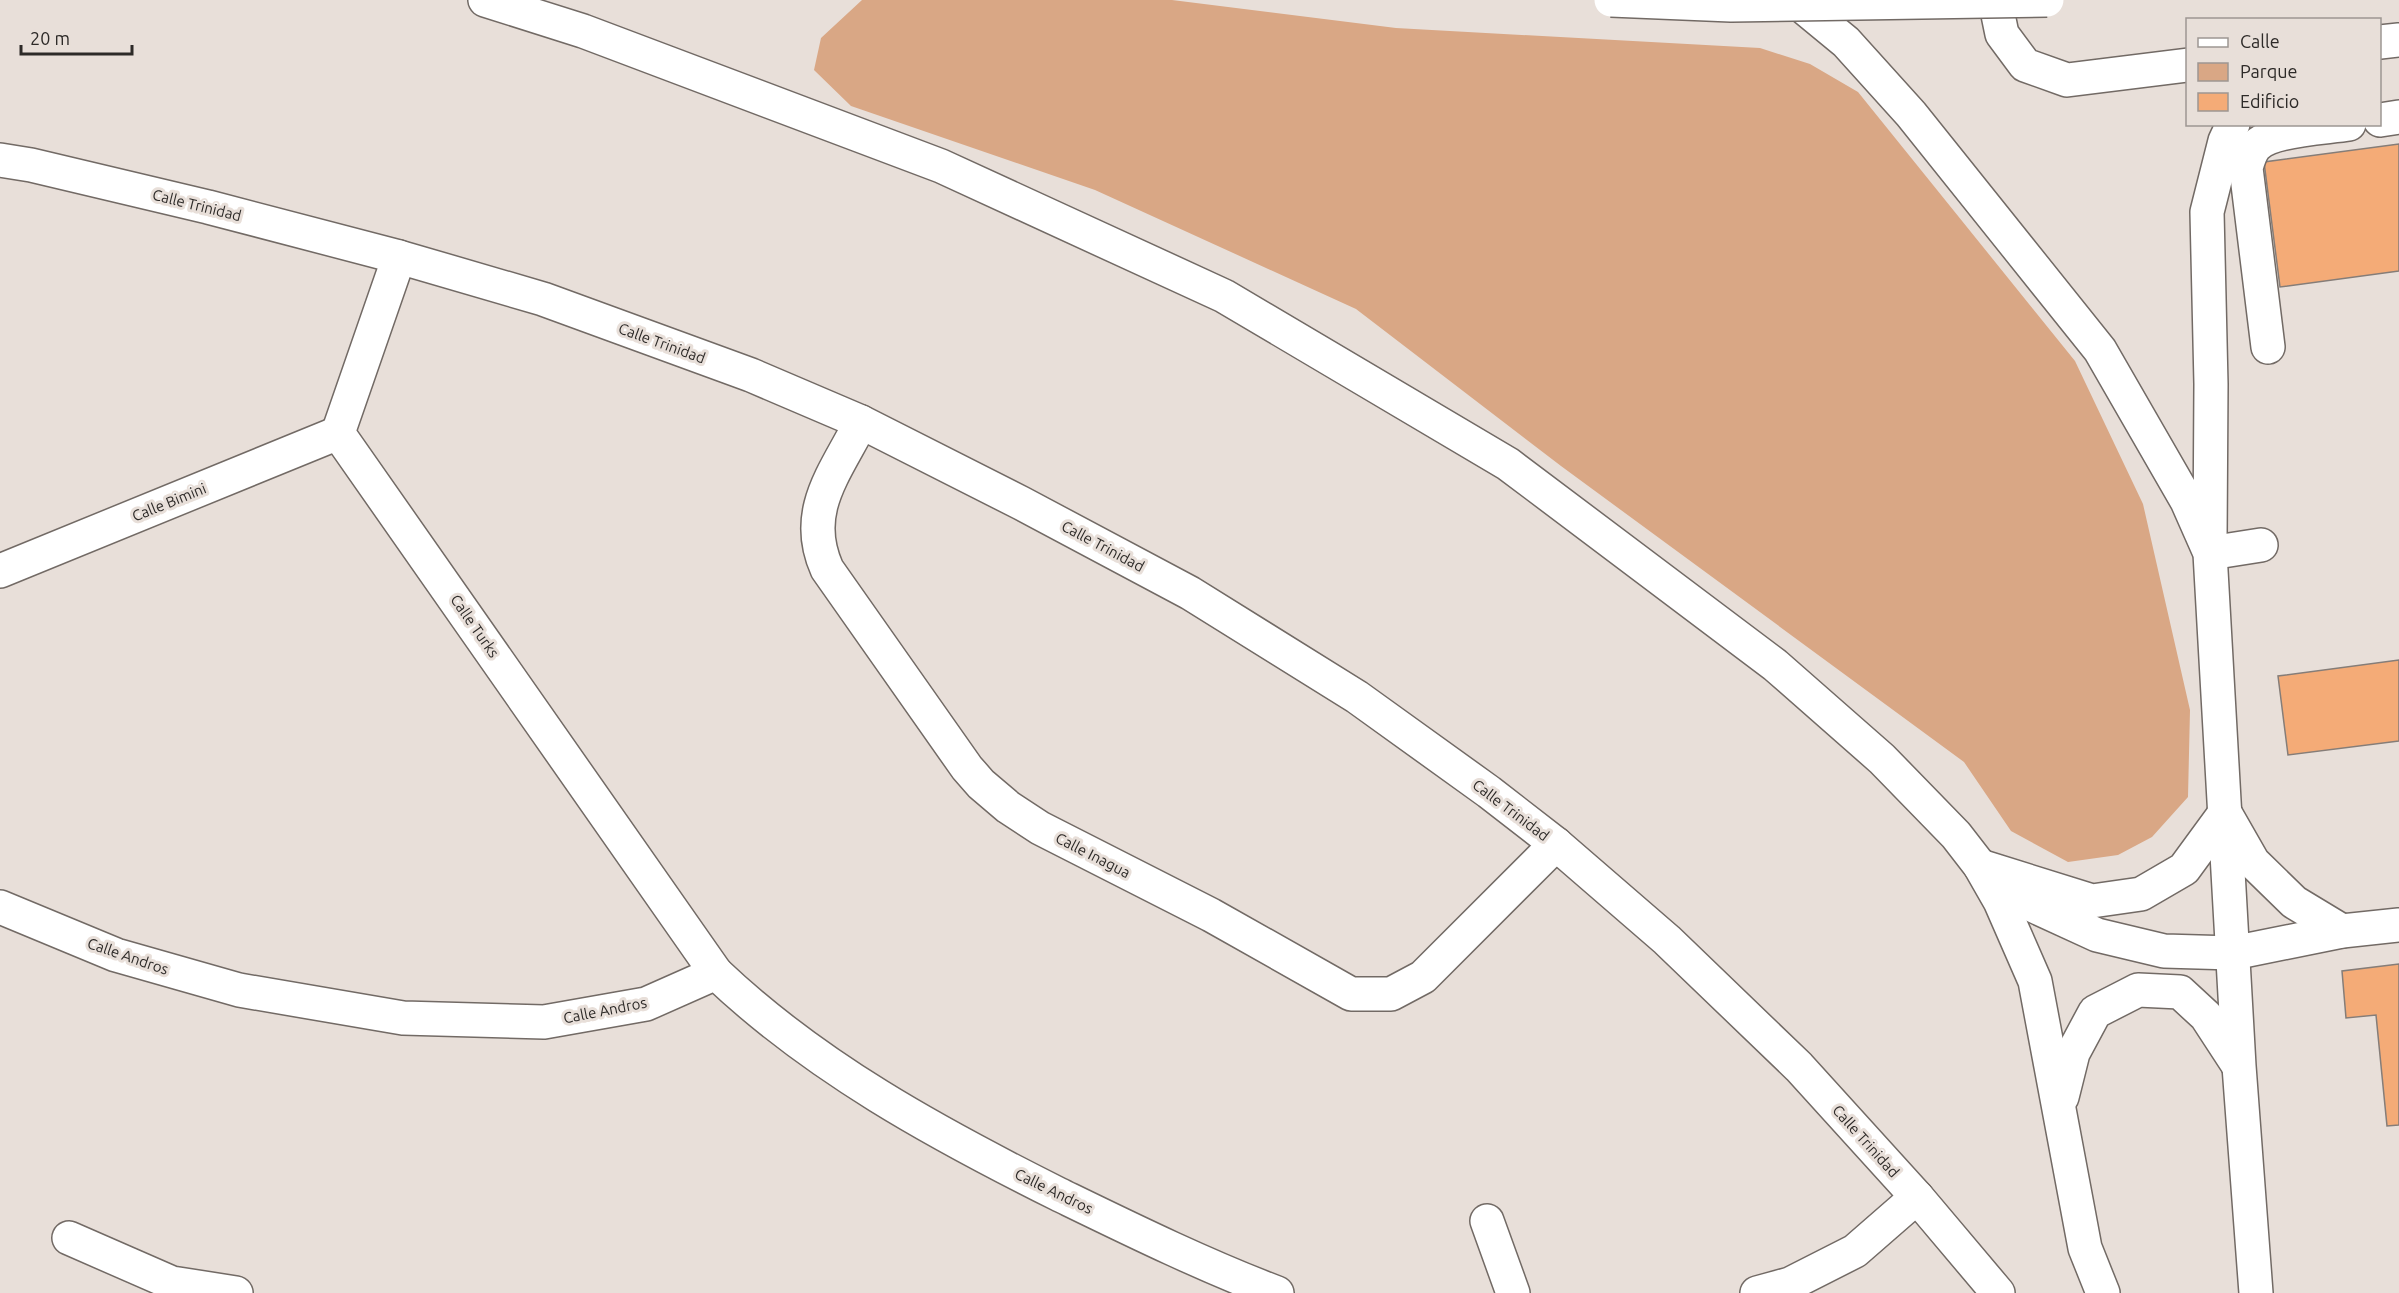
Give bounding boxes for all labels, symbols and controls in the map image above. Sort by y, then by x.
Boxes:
scale bar [21,18,132,56]
legend [2186,18,2381,126]
text: 20 m [30,28,70,48]
text: Calle [2240,31,2280,51]
text: Parque [2240,61,2297,81]
text: Edificio [2240,91,2299,111]
street label: Calle Trinidad [151,186,243,224]
street label: Calle Trinidad [616,319,708,367]
street label: Calle Bimini [129,479,209,525]
street label: Calle Trinidad [1059,517,1147,575]
street label: Calle Turks [447,591,503,661]
street label: Calle Trinidad [1469,776,1553,844]
street label: Calle Inagua [1053,829,1133,881]
street label: Calle Andros [85,934,171,978]
street label: Calle Andros [562,994,648,1026]
street label: Calle Trinidad [1829,1101,1903,1181]
street label: Calle Andros [1012,1165,1096,1217]

